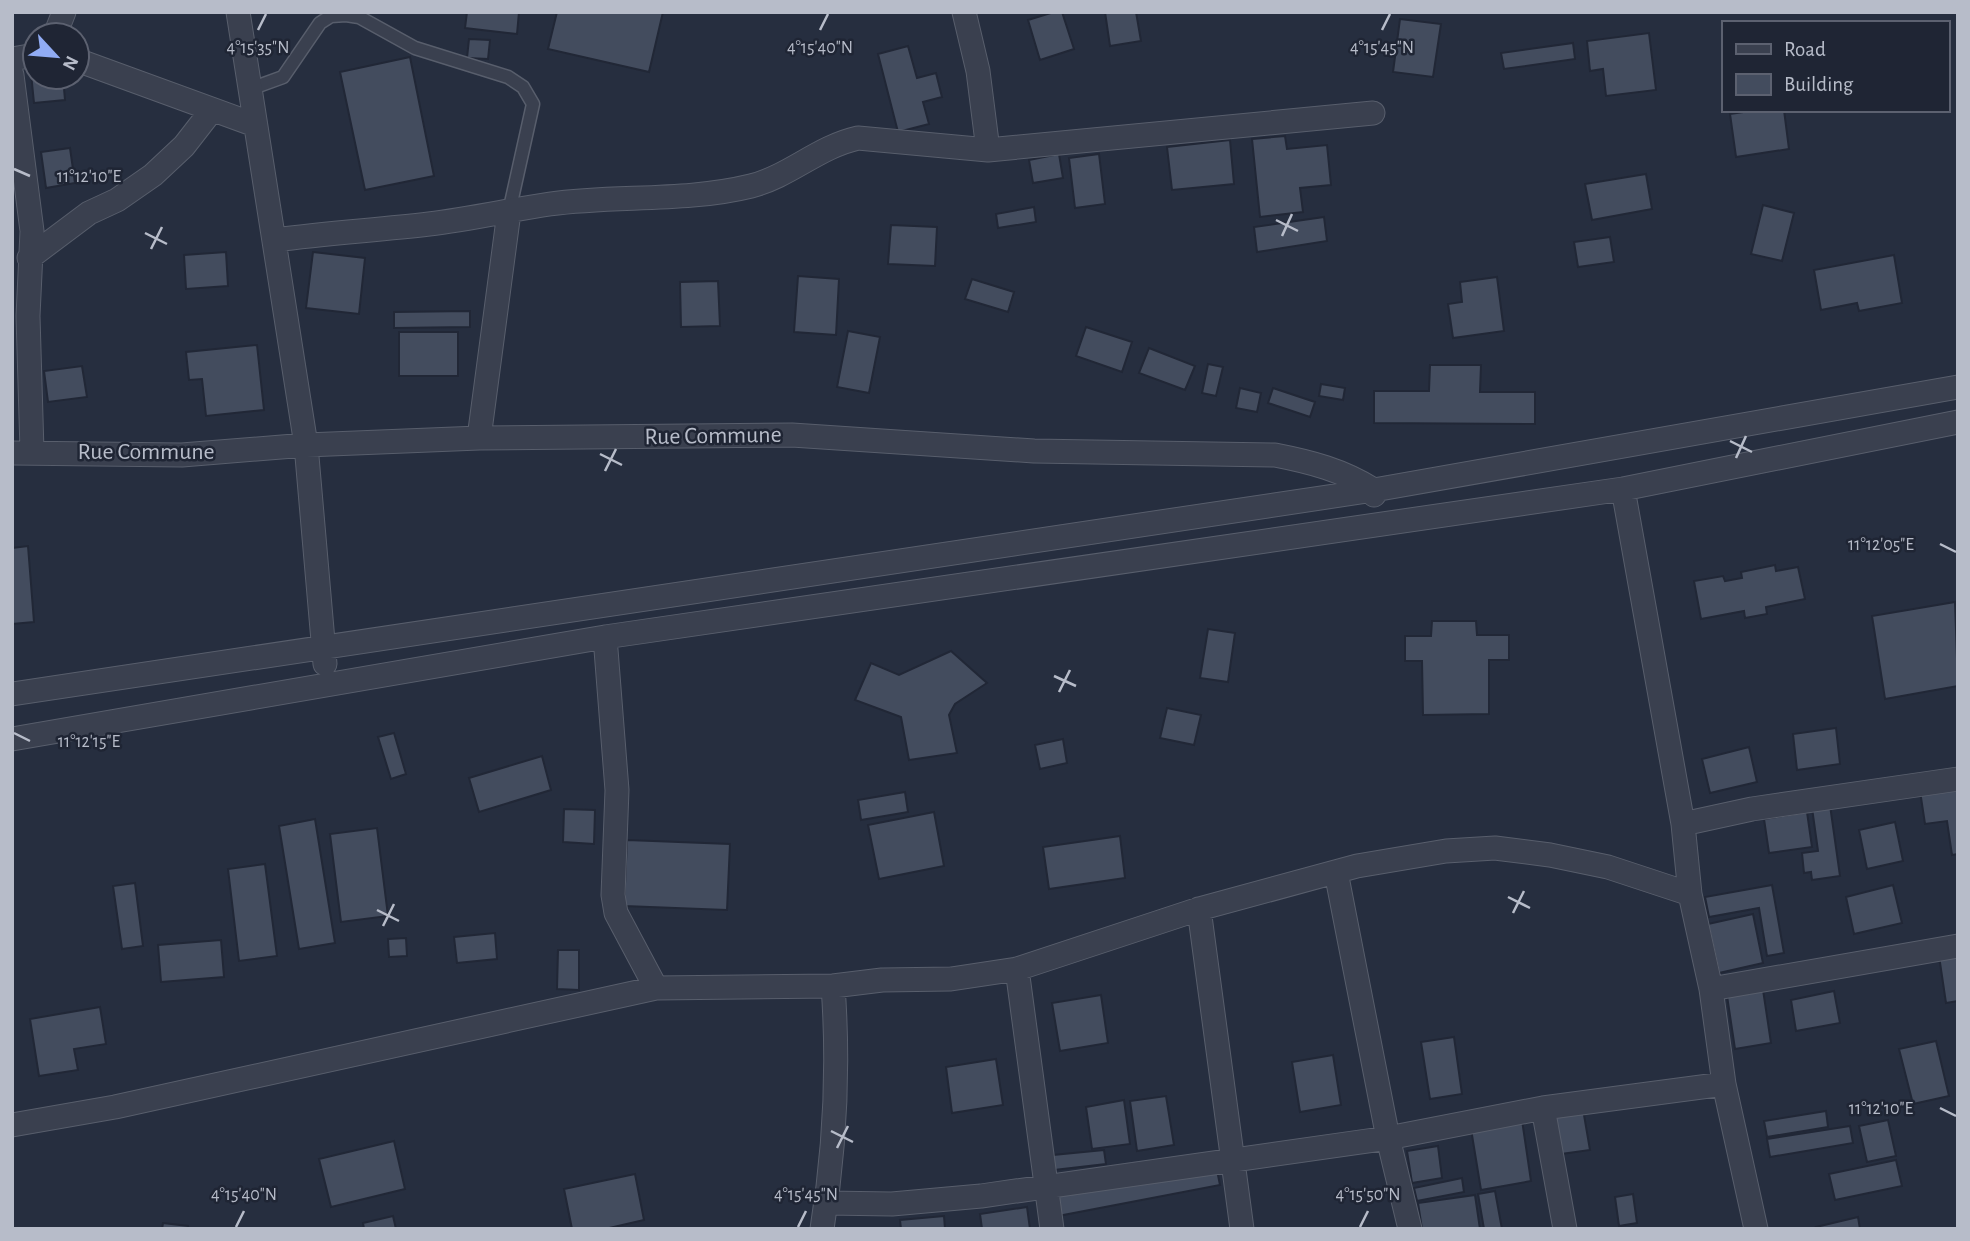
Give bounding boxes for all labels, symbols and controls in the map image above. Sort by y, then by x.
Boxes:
north arrow [21,21,91,91]
legend [1722,21,1949,112]
text: 4°15'35"N [227,39,289,57]
text: 4°15'40"N [787,39,853,57]
text: 4°15'45"N [1350,39,1414,57]
text: Road [1784,39,1826,60]
text: N [58,53,81,73]
text: Building [1784,74,1854,95]
text: 11°12'10"E [57,168,122,186]
street label: Rue Commune [644,423,782,449]
street label: Rue Commune [77,440,215,464]
text: 11°12'05"E [1848,536,1914,554]
text: 11°12'15"E [58,733,121,751]
text: 11°12'10"E [1849,1100,1914,1118]
text: 4°15'40"N [211,1186,277,1204]
text: 4°15'45"N [774,1186,838,1204]
text: 4°15'50"N [1336,1186,1401,1204]

